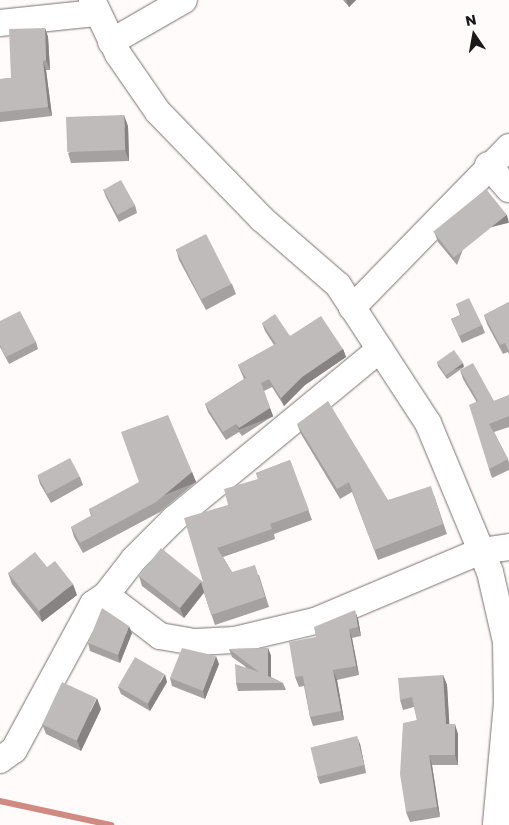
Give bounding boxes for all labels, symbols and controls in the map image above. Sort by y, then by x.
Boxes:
text: N [464,9,478,31]
north arrow [449,10,499,60]

